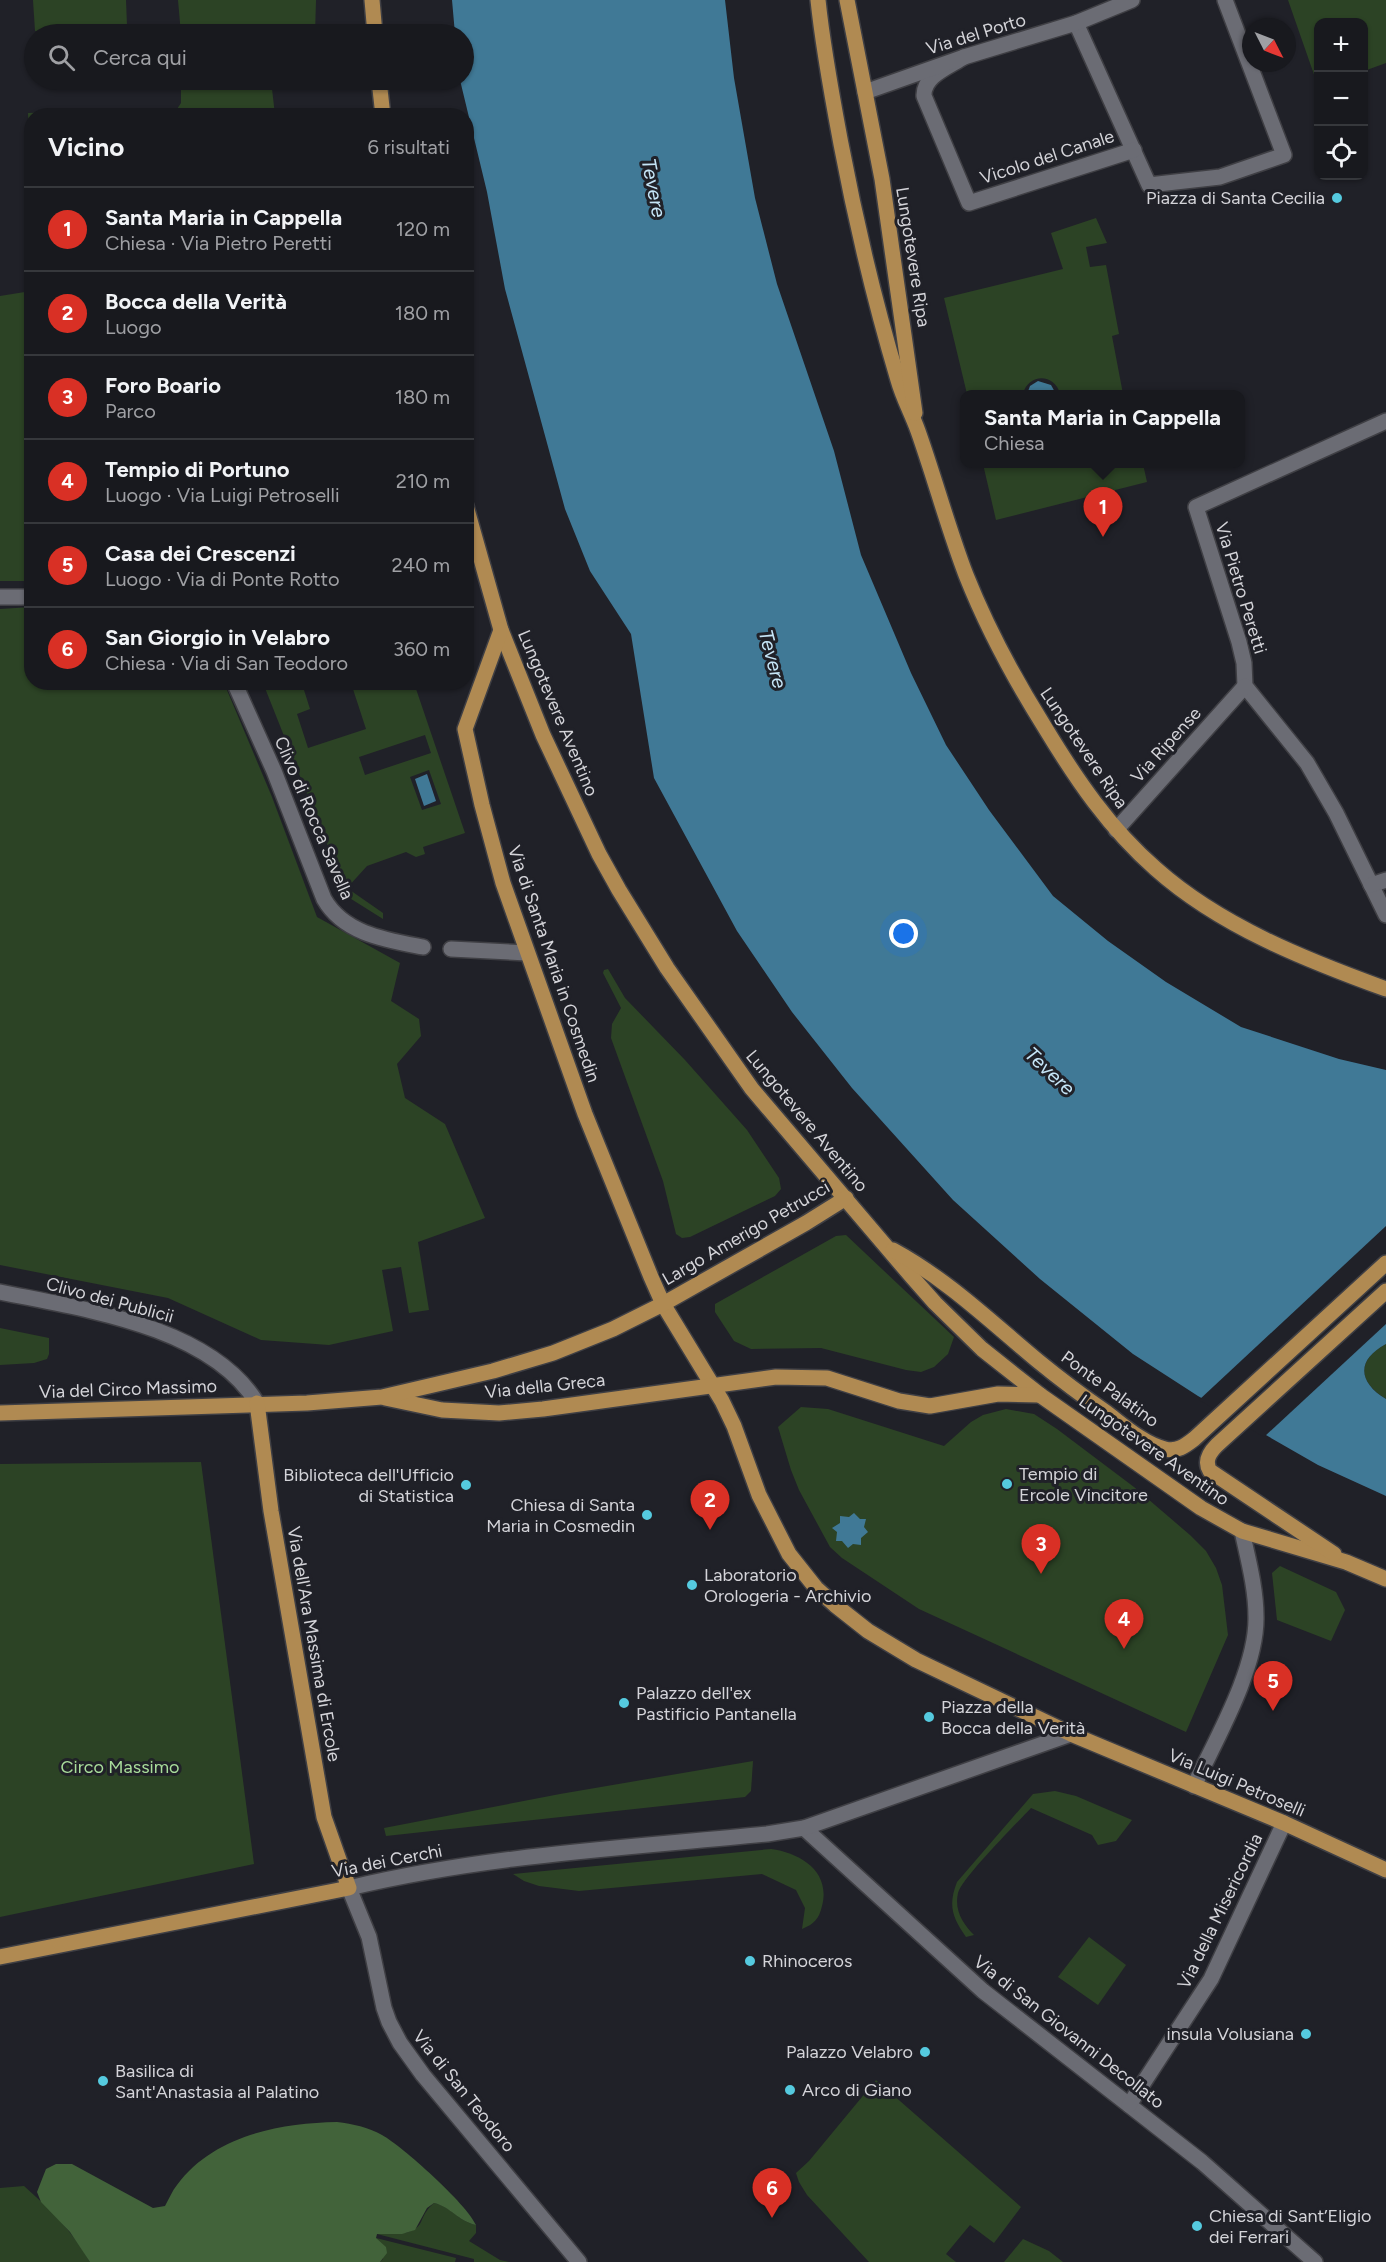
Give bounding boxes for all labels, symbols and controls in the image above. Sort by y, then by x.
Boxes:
street label: Via del Porto [924,8,1028,60]
north arrow [1242,18,1296,72]
map controls [1314,18,1368,180]
button: + [1314,18,1368,72]
search box [24,24,474,90]
icon: search [45,41,78,74]
text: Cerca qui [93,44,187,71]
button: − [1314,72,1368,126]
street label: Vicolo del Canale [977,125,1117,189]
button: locate [1314,126,1368,180]
text: Vicino [48,131,124,163]
text: 6 risultati [368,135,450,159]
water label: Tevere [637,156,671,220]
street label: Lungotevere Ripa [891,185,935,329]
place label: Piazza di Santa Cecilia [1146,187,1325,209]
marker: Piazza di Santa Cecilia [1330,191,1344,205]
text: Santa Maria in Cappella [105,204,342,231]
text: 1 [63,217,72,241]
text: 120 m [396,217,450,241]
text: Chiesa · Via Pietro Peretti [105,231,332,255]
text: Bocca della Verità [105,288,287,315]
text: 2 [62,301,73,325]
text: 180 m [395,301,450,325]
text: Luogo [105,315,162,339]
text: Foro Boario [105,372,221,399]
text: 3 [62,385,73,409]
text: 180 m [395,385,450,409]
popup [960,390,1245,468]
text: Parco [105,399,156,423]
text: Santa Maria in Cappella [984,404,1221,431]
text: Chiesa [984,431,1045,455]
text: Tempio di Portuno [105,456,290,483]
text: 4 [61,469,74,493]
text: 210 m [396,469,450,493]
text: Luogo · Via Luigi Petroselli [105,483,340,507]
pin: 1 [1084,488,1122,537]
street label: Via Pietro Peretti [1211,520,1271,656]
text: Casa dei Crescenzi [105,540,296,567]
text: 5 [62,553,73,577]
text: 240 m [392,553,450,577]
text: Luogo · Via di Ponte Rotto [105,567,340,591]
text: San Giorgio in Velabro [105,624,330,651]
street label: Lungotevere Aventino [513,626,603,800]
water label: Tevere [754,627,792,691]
text: 6 [62,637,73,661]
text: 360 m [393,637,450,661]
text: Chiesa · Via di San Teodoro [105,651,348,675]
street label: Lungotevere Ripa [1035,683,1133,813]
street label: Via Ripense [1126,702,1206,787]
street label: Clivo di Rocca Savella [270,733,358,903]
street label: Via di Santa Maria in Cosmedin [503,843,605,1085]
your location [889,919,918,948]
water label: Tevere [1020,1042,1080,1100]
street label: Lungotevere Aventino [741,1046,873,1196]
street label: Largo Amerigo Petrucci [658,1176,834,1290]
street label: Clivo dei Publicii [44,1272,176,1328]
street label: Ponte Palatino [1057,1346,1163,1432]
street label: Via della Greca [484,1369,606,1403]
street label: Via del Circo Massimo [39,1375,217,1403]
street label: Lungotevere Aventino [1075,1390,1233,1510]
place label: Tempio di Ercole Vincitore [1019,1463,1148,1506]
place label: Biblioteca dell'Ufficio di Statistica [283,1464,454,1507]
marker: Tempio di Ercole Vincitore [1000,1477,1014,1491]
marker: Biblioteca dell'Ufficio di Statistica [459,1478,473,1492]
pin: 2 [690,1480,730,1530]
place label: Chiesa di Santa Maria in Cosmedin [486,1494,635,1537]
marker: Chiesa di Santa Maria in Cosmedin [640,1508,654,1522]
pin: 3 [1022,1524,1060,1574]
street label: Via dell'Ara Massima di Ercole [282,1525,346,1763]
place label: Laboratorio Orologeria - Archivio [704,1564,871,1607]
marker: Laboratorio Orologeria - Archivio [685,1578,699,1592]
pin: 4 [1104,1600,1144,1649]
pin: 5 [1254,1662,1292,1711]
place label: Palazzo dell'ex Pastificio Pantanella [636,1682,797,1725]
marker: Palazzo dell'ex Pastificio Pantanella [617,1696,631,1710]
place label: Piazza della Bocca della Verità [941,1696,1085,1739]
marker: Piazza della Bocca della Verità [922,1710,936,1724]
street label: Via Luigi Petroselli [1165,1744,1309,1822]
park label: Circo Massimo [61,1756,179,1778]
street label: Via della Misericordia [1173,1830,1267,1992]
street label: Via dei Cerchi [330,1840,444,1882]
place label: Rhinoceros [762,1950,852,1972]
street label: Via di San Giovanni Decollato [969,1951,1169,2113]
marker: Rhinoceros [743,1954,757,1968]
place label: insula Volusiana [1167,2023,1294,2045]
street label: Via di San Teodoro [408,2025,520,2157]
marker: insula Volusiana [1299,2027,1313,2041]
place label: Palazzo Velabro [786,2041,913,2063]
marker: Palazzo Velabro [918,2045,932,2059]
place label: Basilica di Sant'Anastasia al Palatino [115,2060,319,2103]
marker: Basilica di Sant'Anastasia al Palatino [96,2074,110,2088]
place label: Arco di Giano [802,2079,912,2101]
marker: Arco di Giano [783,2083,797,2097]
pin: 6 [752,2168,792,2218]
place label: Chiesa di Sant’Eligio dei Ferrari [1209,2205,1372,2248]
marker: Chiesa di Sant’Eligio dei Ferrari [1190,2219,1204,2233]

